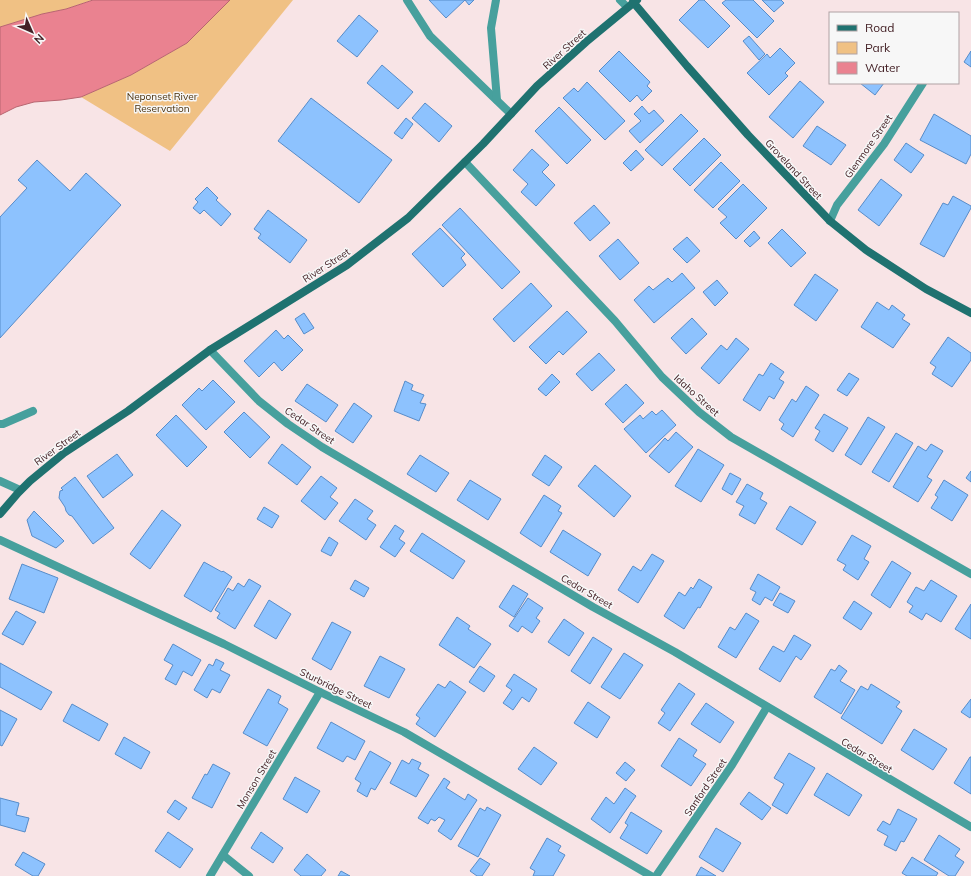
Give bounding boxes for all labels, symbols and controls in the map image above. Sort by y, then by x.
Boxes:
north arrow [12,12,52,52]
legend [829,12,959,84]
text: Road [865,20,894,35]
street label: River Street [540,26,589,72]
text: N [31,31,47,47]
text: Park [865,40,891,55]
text: Water [865,60,901,75]
park label: Neponset River Reservation [127,90,198,115]
street label: Glenmore Street [842,112,895,181]
street label: Groveland Street [762,136,825,203]
street label: River Street [300,245,353,286]
street label: Idaho Street [671,372,722,419]
street label: Cedar Street [282,404,338,447]
street label: River Street [32,426,83,468]
street label: Cedar Street [558,571,615,612]
street label: Sturbridge Street [297,665,375,712]
street label: Cedar Street [839,735,895,776]
street label: Monson Street [234,747,279,811]
street label: Sanford Street [681,756,730,819]

